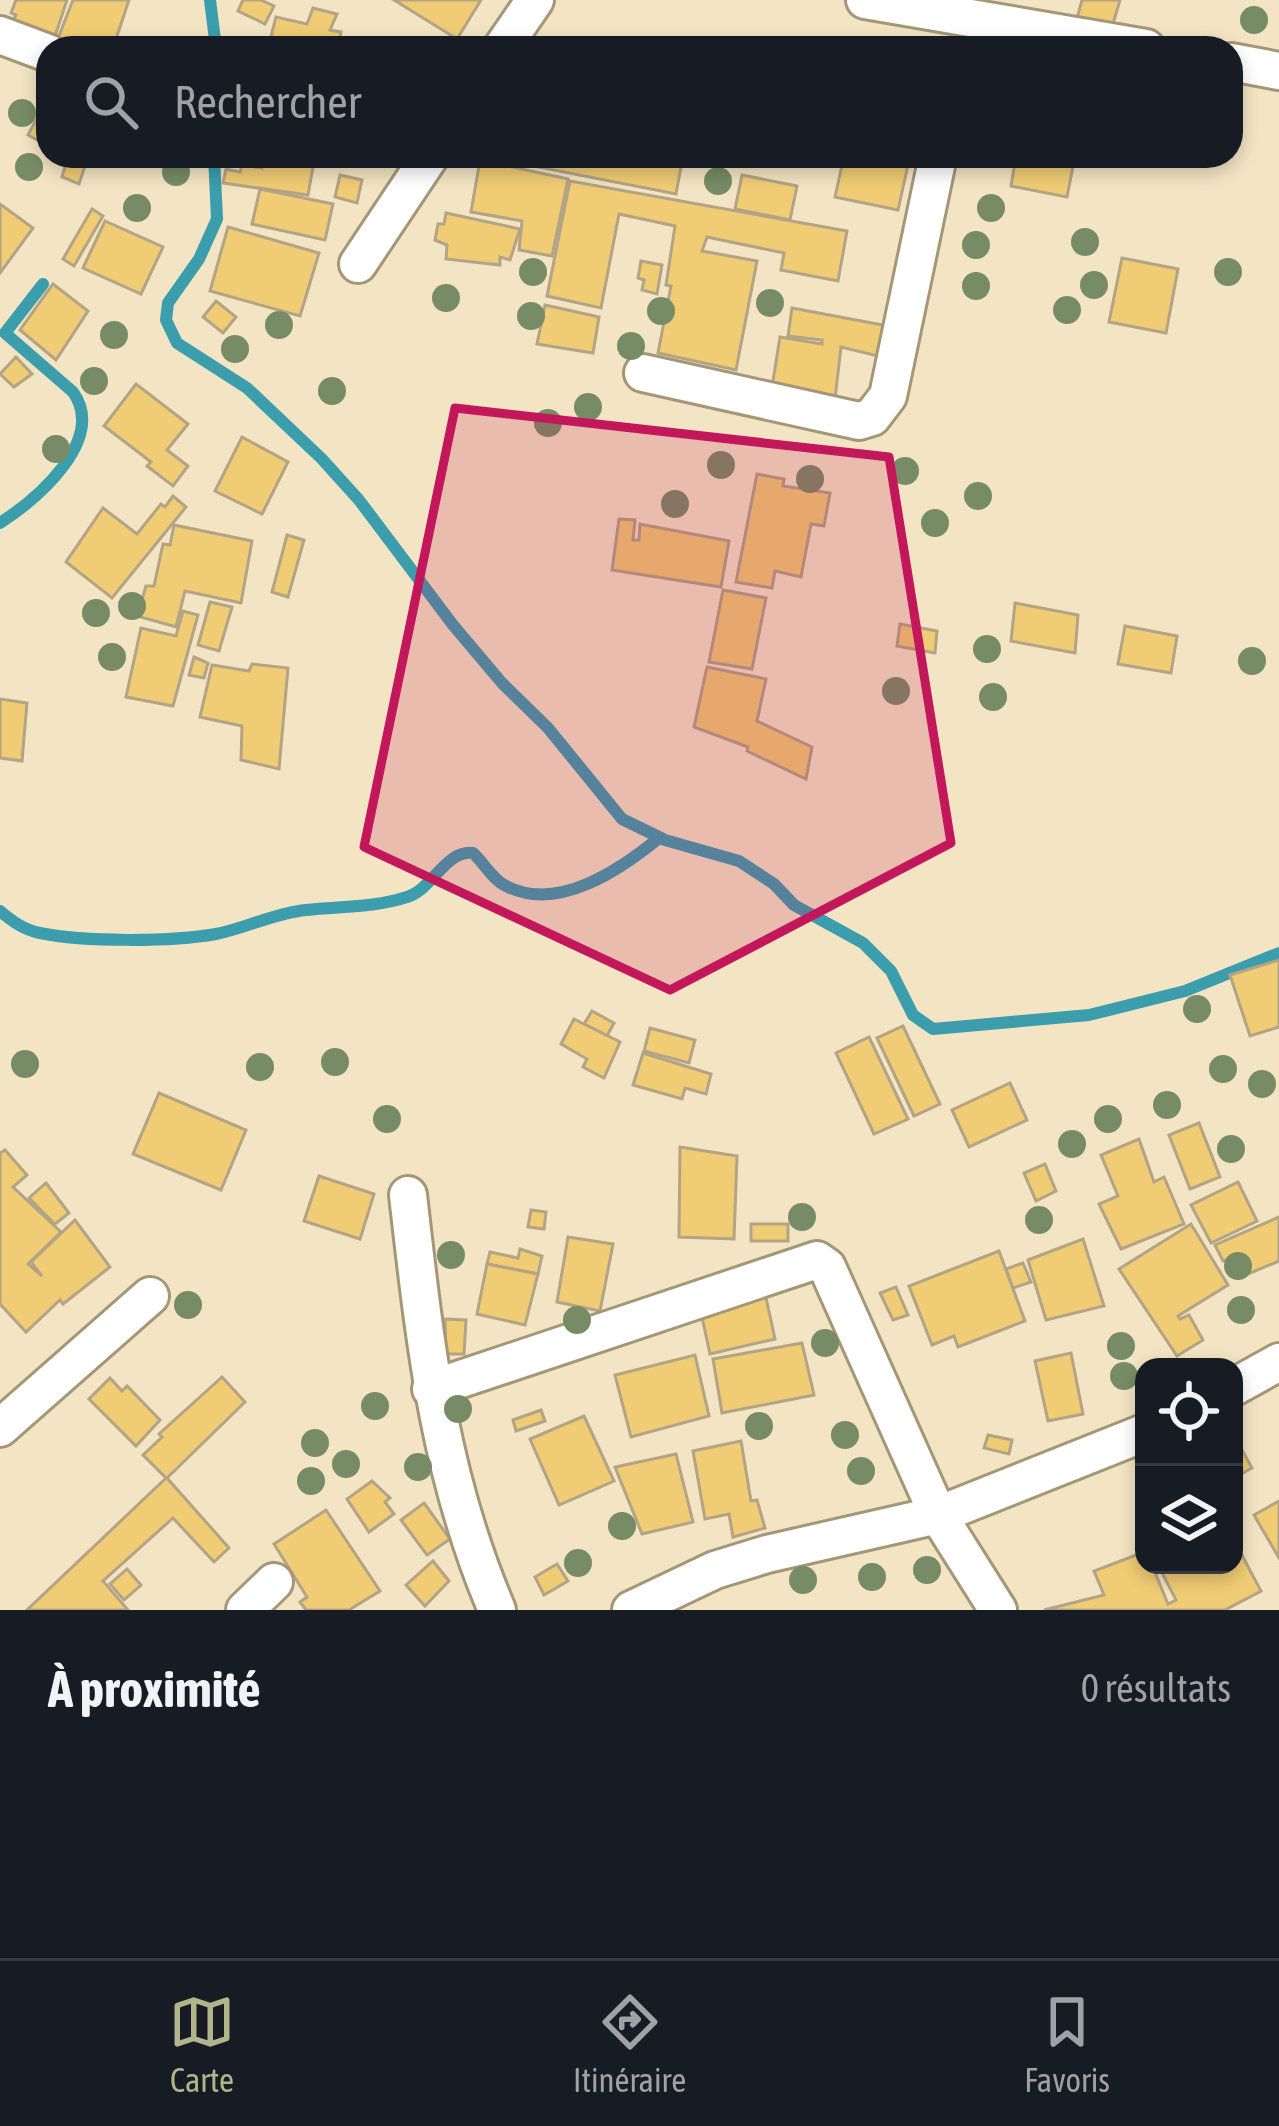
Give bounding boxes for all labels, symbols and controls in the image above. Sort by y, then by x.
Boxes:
search box [36,36,1243,168]
icon: search [78,69,144,135]
text: Rechercher [174,76,361,128]
map controls [1135,1358,1243,1574]
button: locate [1135,1358,1243,1466]
button: layers [1135,1466,1243,1574]
text: À proximité [48,1659,261,1718]
text: 0 résultats [1081,1666,1231,1710]
tab: Carte [169,1989,235,2099]
tab: Itinéraire [573,1989,686,2099]
tab: Favoris [1024,1989,1110,2099]

